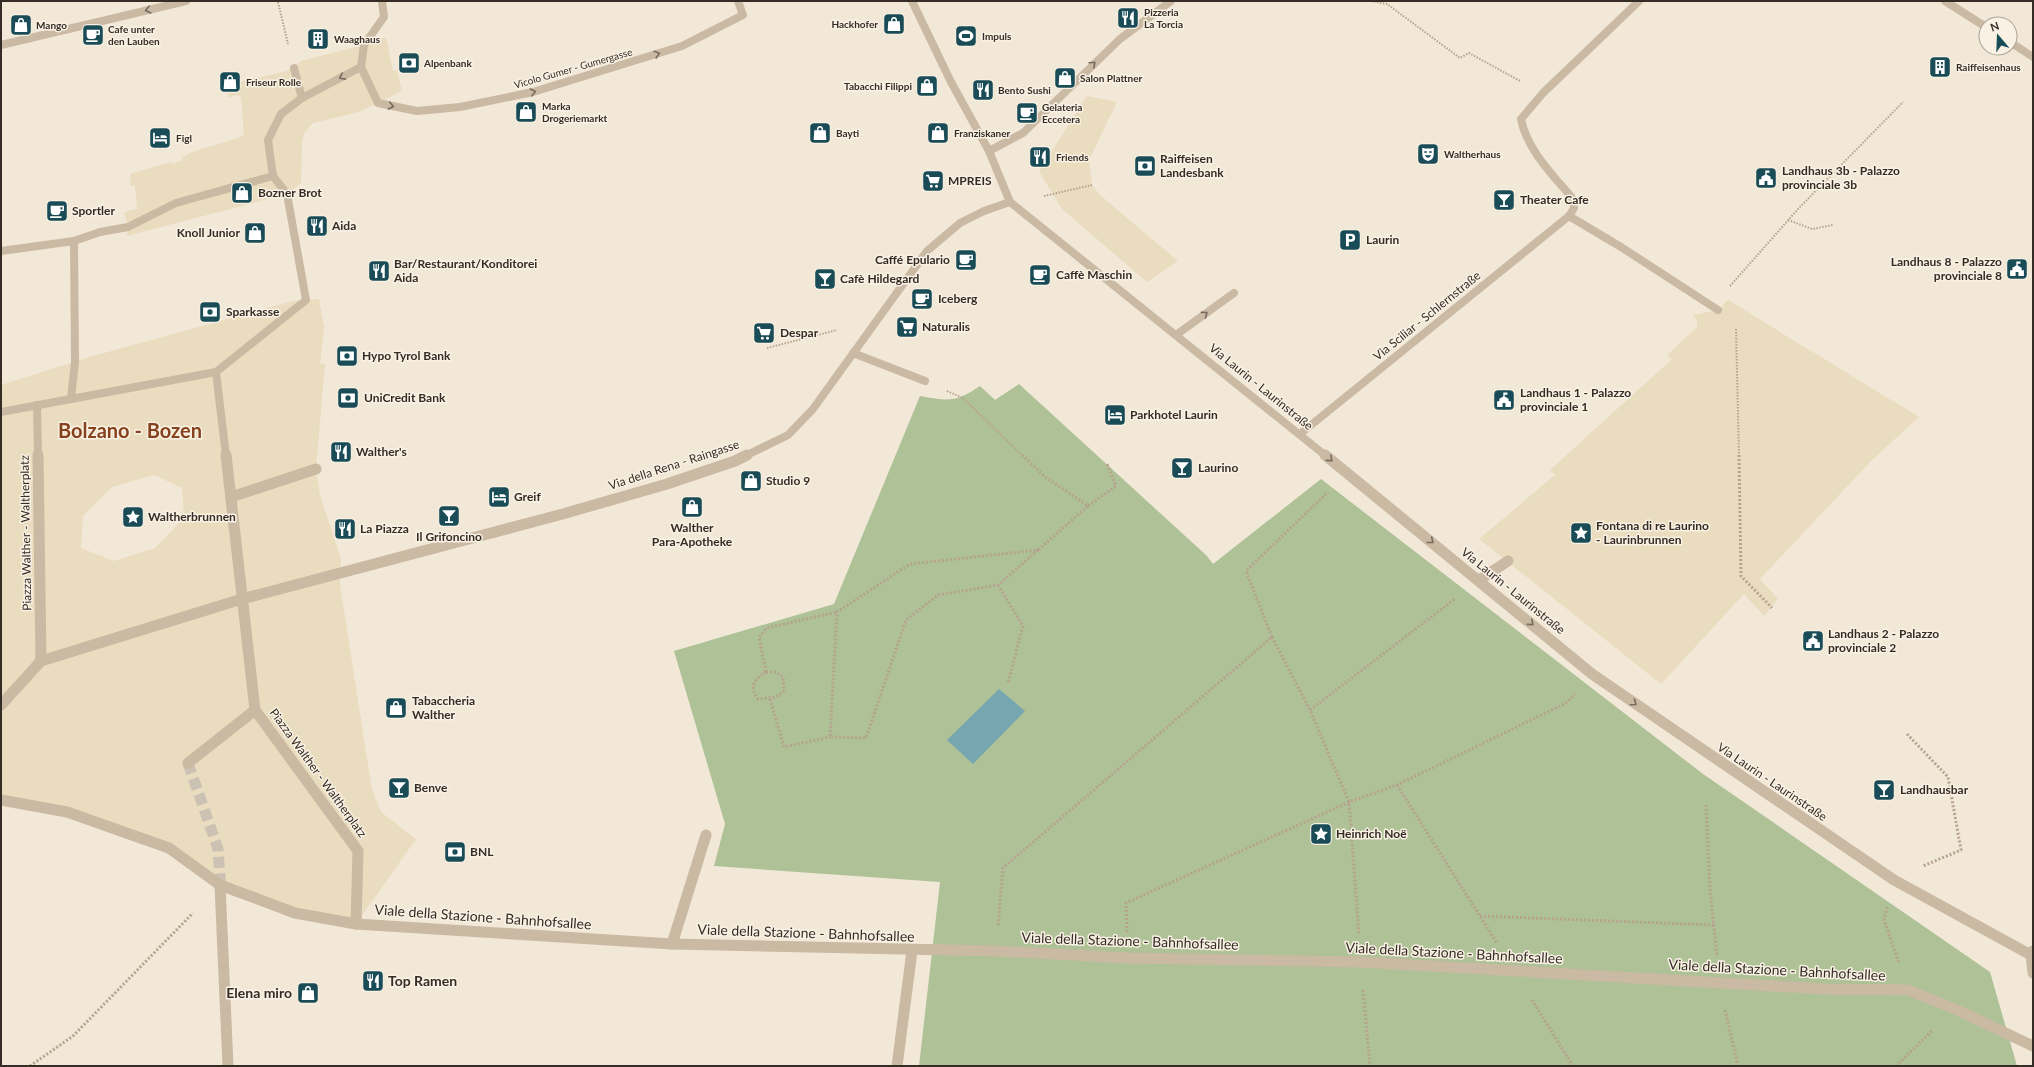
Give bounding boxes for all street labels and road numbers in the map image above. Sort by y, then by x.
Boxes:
street label: Vicolo Gumer - Gumergasse [512,45,634,91]
street label: Via Sciliar - Schlernstraße [1370,268,1483,364]
street label: Via Laurin - Laurinstraße [1206,340,1316,433]
street label: Via della Rena - Raingasse [607,436,741,493]
street label: Piazza Walther - Waltherplatz [17,455,34,611]
street label: Via Laurin - Laurinstraße [1458,544,1568,637]
street label: Piazza Walther - Waltherplatz [267,705,371,841]
street label: Via Laurin - Laurinstraße [1715,739,1830,824]
street label: Viale della Stazione - Bahnhofsallee [374,900,592,933]
street label: Viale della Stazione - Bahnhofsallee [697,920,915,945]
street label: Viale della Stazione - Bahnhofsallee [1021,928,1239,953]
street label: Viale della Stazione - Bahnhofsallee [1345,938,1563,967]
street label: Viale della Stazione - Bahnhofsallee [1668,955,1886,984]

